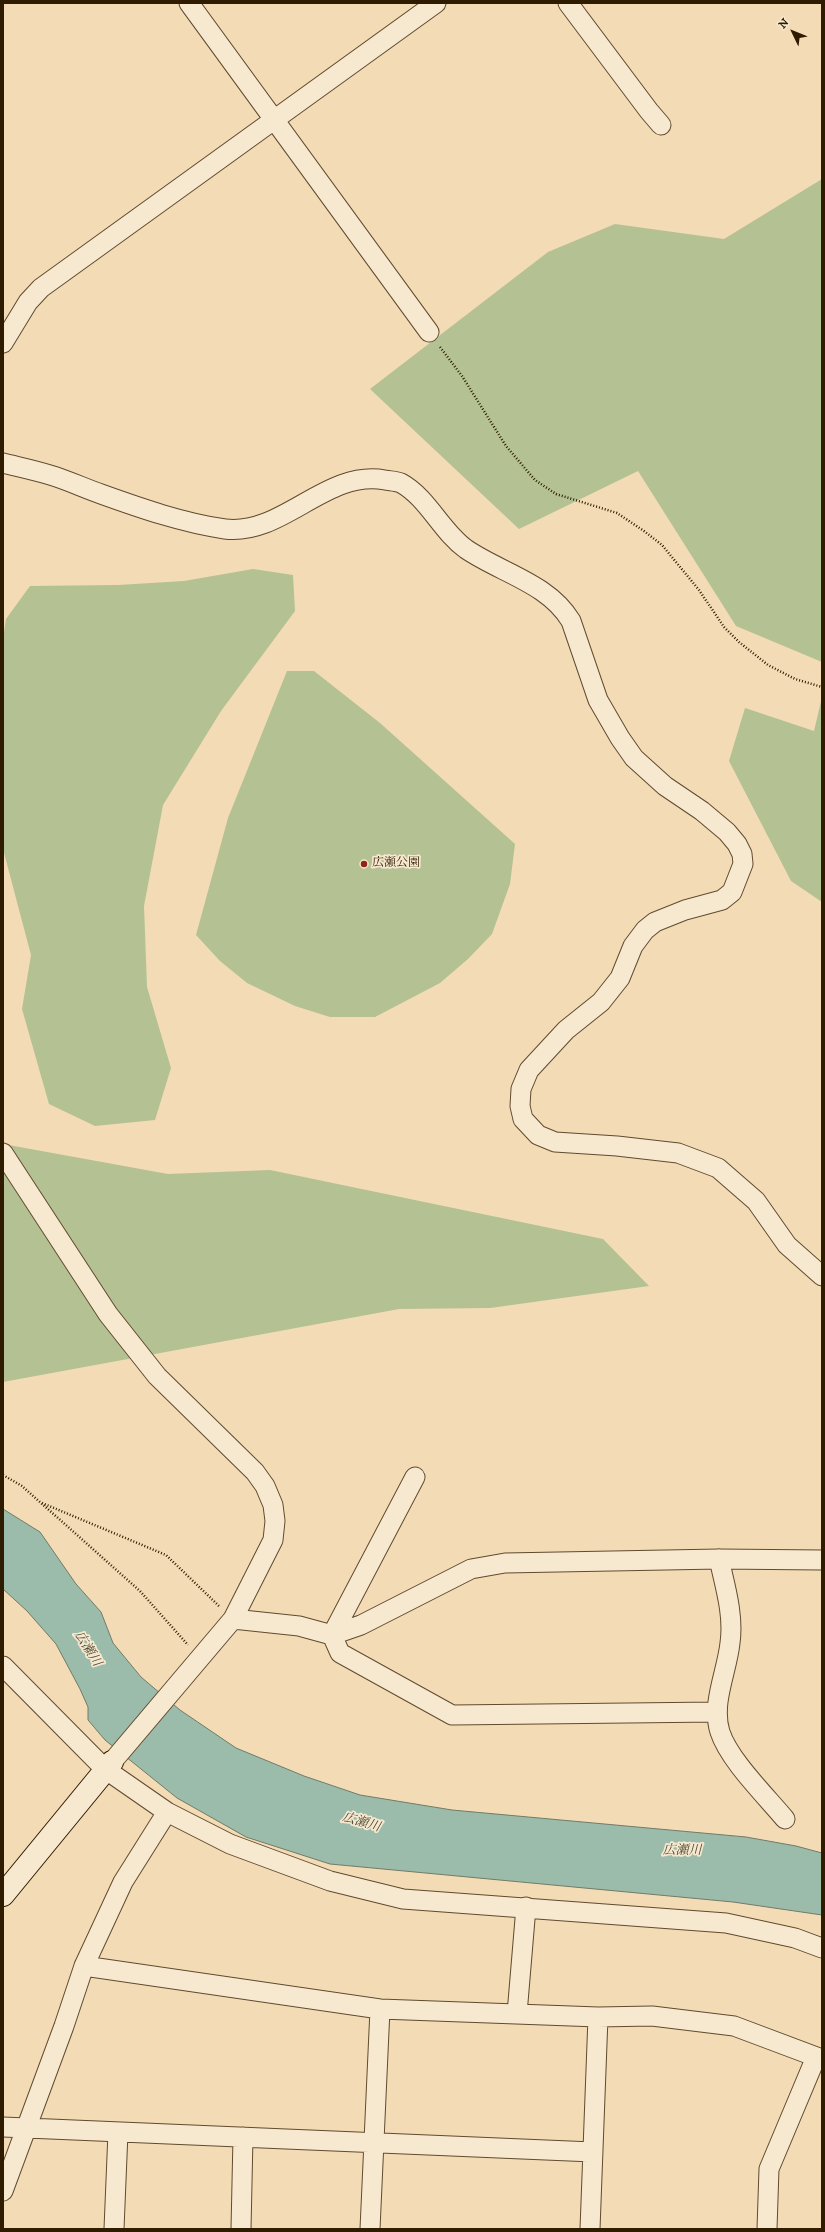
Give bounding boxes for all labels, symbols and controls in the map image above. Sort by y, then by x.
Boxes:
north arrow [773,12,813,52]
text: N [776,16,792,32]
place label: 広瀬公園 [372,857,420,871]
marker: 広瀬公園 [359,859,369,869]
water label: 広瀬川 [70,1628,104,1670]
water label: 広瀬川 [340,1810,382,1836]
water label: 広瀬川 [663,1843,701,1859]

